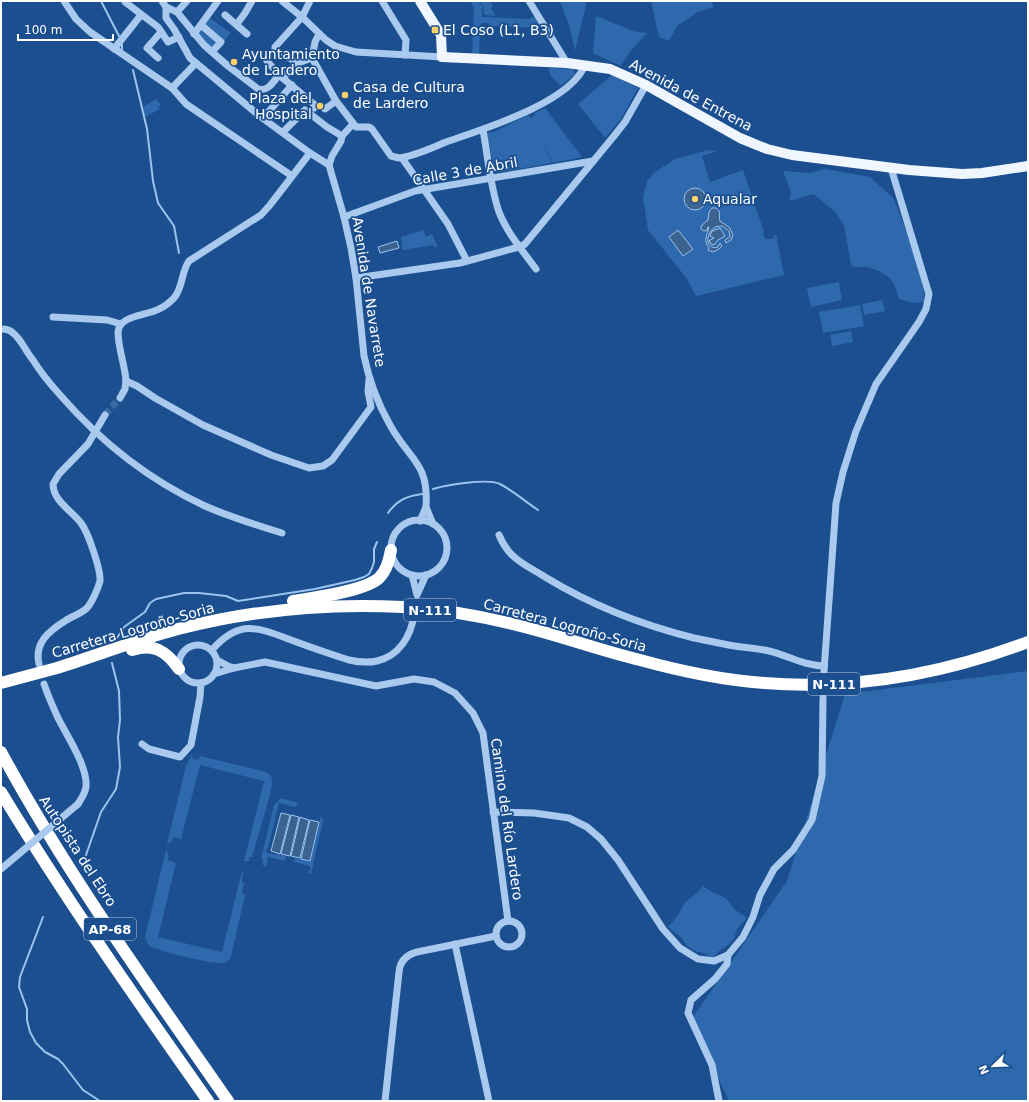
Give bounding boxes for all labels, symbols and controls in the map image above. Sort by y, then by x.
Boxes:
scale bar [18,16,113,42]
place label: El Coso (L1, B3) [443,22,554,38]
text: 100 m [24,23,62,37]
marker: El Coso (L1, B3) [430,25,440,35]
place label: Ayuntamiento de Lardero [242,46,340,78]
street label: Avenida de Entrena [627,56,755,134]
marker: Ayuntamiento de Lardero [229,57,239,67]
place label: Casa de Cultura de Lardero [353,79,465,111]
place label: Plaza del Hospital [249,90,312,122]
marker: Casa de Cultura de Lardero [340,90,350,100]
marker: Plaza del Hospital [315,101,325,111]
street label: Calle 3 de Abril [411,154,519,188]
place label: Aqualar [703,191,757,207]
marker: Aqualar [690,194,700,204]
street label: Avenida de Navarrete [349,216,389,368]
street label: Carretera Logroño-Soria [482,595,648,655]
street label: Carretera Logroño-Soria [50,599,216,661]
road number: N-111 [404,599,456,621]
road number: N-111 [808,673,860,695]
street label: Camino del Río Lardero [488,737,526,901]
street label: Autopista del Ebro [36,793,120,909]
road number: AP-68 [84,918,136,940]
north arrow [973,1046,1013,1086]
text: N [976,1063,992,1076]

